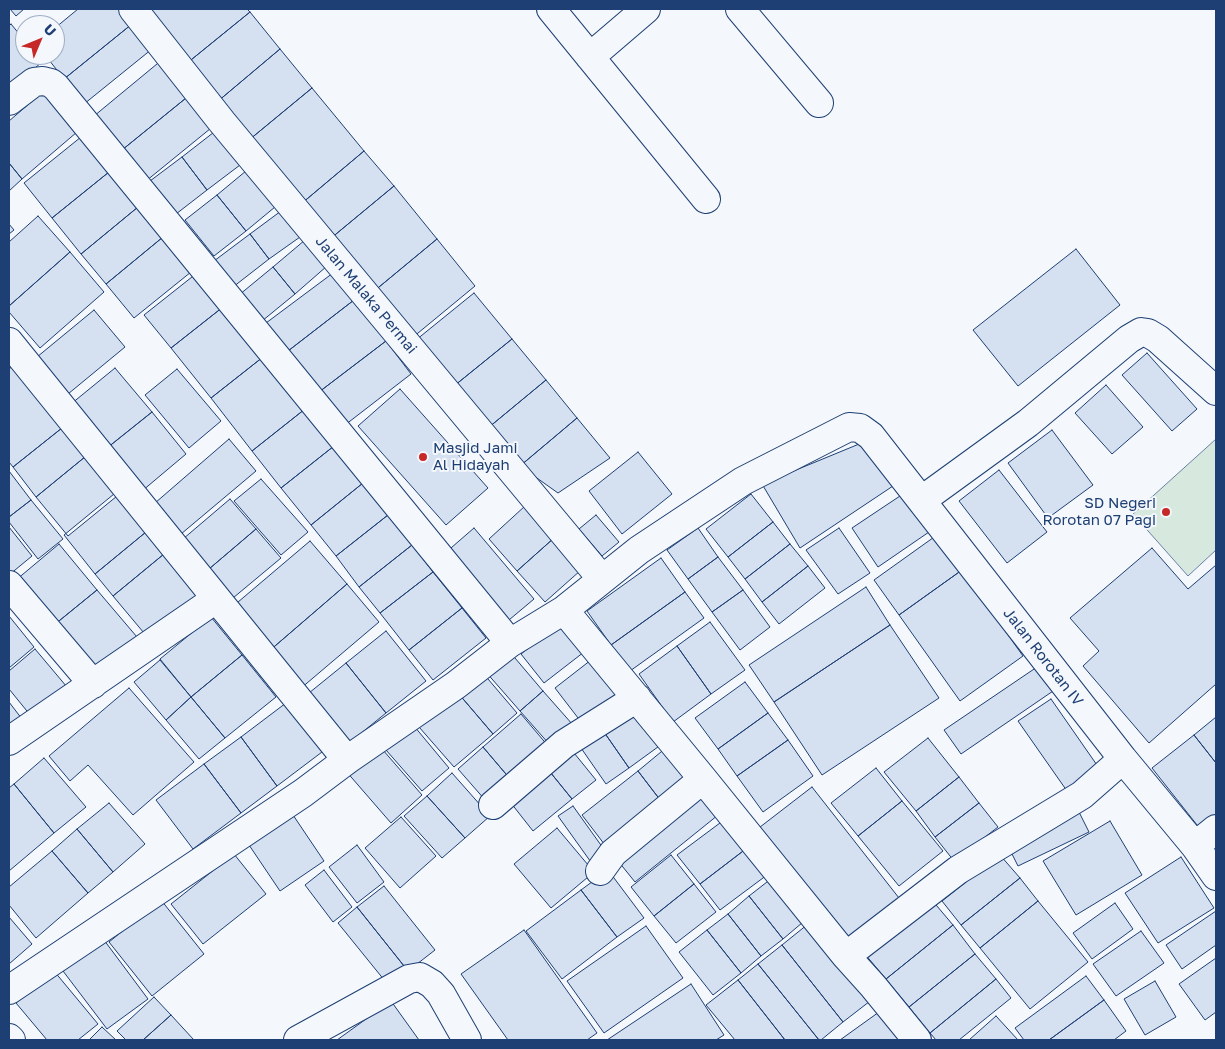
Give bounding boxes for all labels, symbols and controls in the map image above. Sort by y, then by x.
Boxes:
north arrow [15,15,65,65]
text: U [41,20,60,39]
street label: Jalan Malaka Permai [311,232,421,358]
place label: Masjid Jami Al Hidayah [433,439,517,474]
marker: Masjid Jami Al Hidayah [417,451,429,463]
place label: SD Negeri Rorotan 07 Pagi [1042,494,1156,529]
marker: SD Negeri Rorotan 07 Pagi [1160,506,1172,518]
street label: Jalan Rorotan IV [999,605,1087,709]

